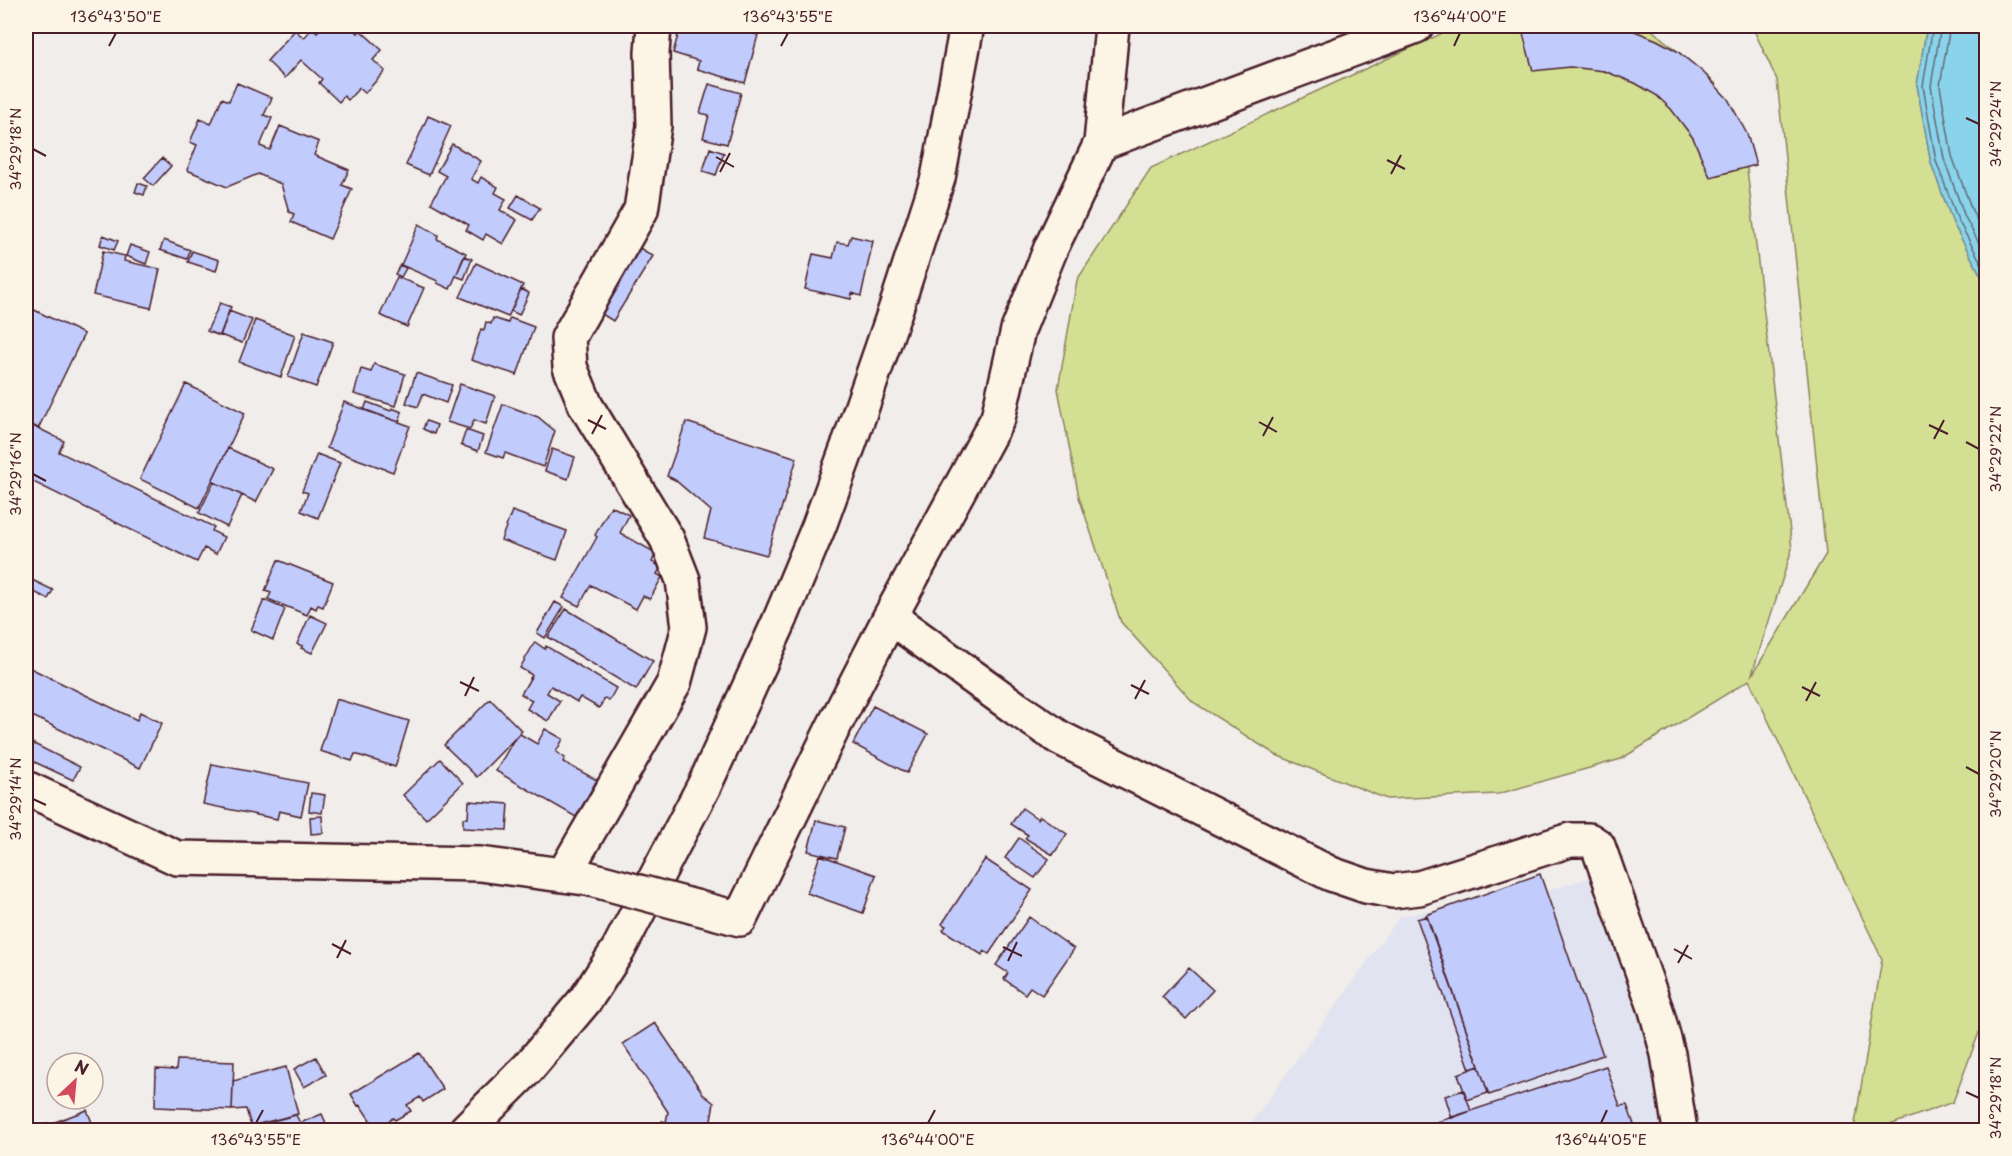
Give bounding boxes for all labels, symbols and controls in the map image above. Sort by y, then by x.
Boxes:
text: 136°43'50"E [70,4,162,27]
text: 136°43'55"E [743,4,833,27]
text: 136°44'00"E [1413,4,1507,27]
text: 34°29'24"N [1983,81,2006,167]
text: 34°29'18"N [3,107,26,191]
text: 34°29'22"N [1983,406,2006,492]
text: 34°29'16"N [3,432,26,516]
text: 34°29'20"N [1983,730,2006,818]
text: 34°29'14"N [3,757,26,841]
north arrow [45,1051,105,1111]
text: N [71,1053,93,1080]
text: 34°29'18"N [1983,1056,2006,1140]
text: 136°43'55"E [211,1127,301,1150]
text: 136°44'00"E [881,1127,975,1150]
text: 136°44'05"E [1555,1127,1647,1150]

